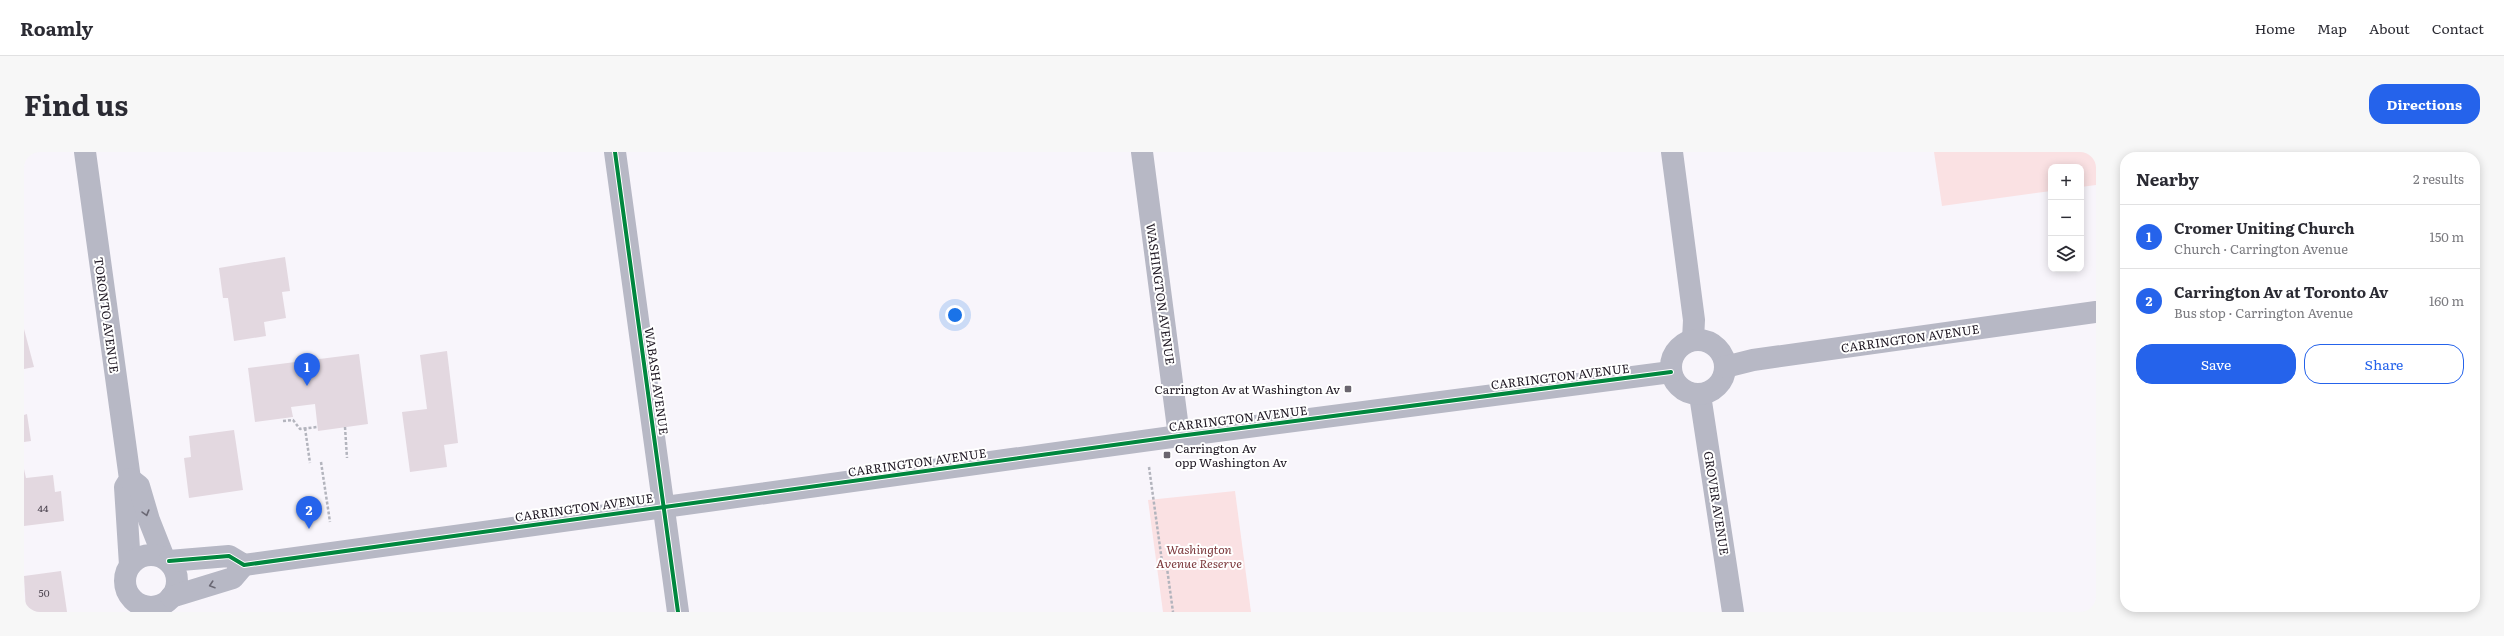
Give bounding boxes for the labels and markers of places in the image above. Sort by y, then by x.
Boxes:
pin: 1 [294,353,320,386]
place label: Carrington Av at Washington Av [1155,380,1340,398]
marker: Carrington Av at Washington Av [1343,384,1353,394]
place label: Carrington Av opp Washington Av [1175,439,1287,471]
marker: Carrington Av opp Washington Av [1162,450,1172,460]
pin: 2 [296,496,322,529]

